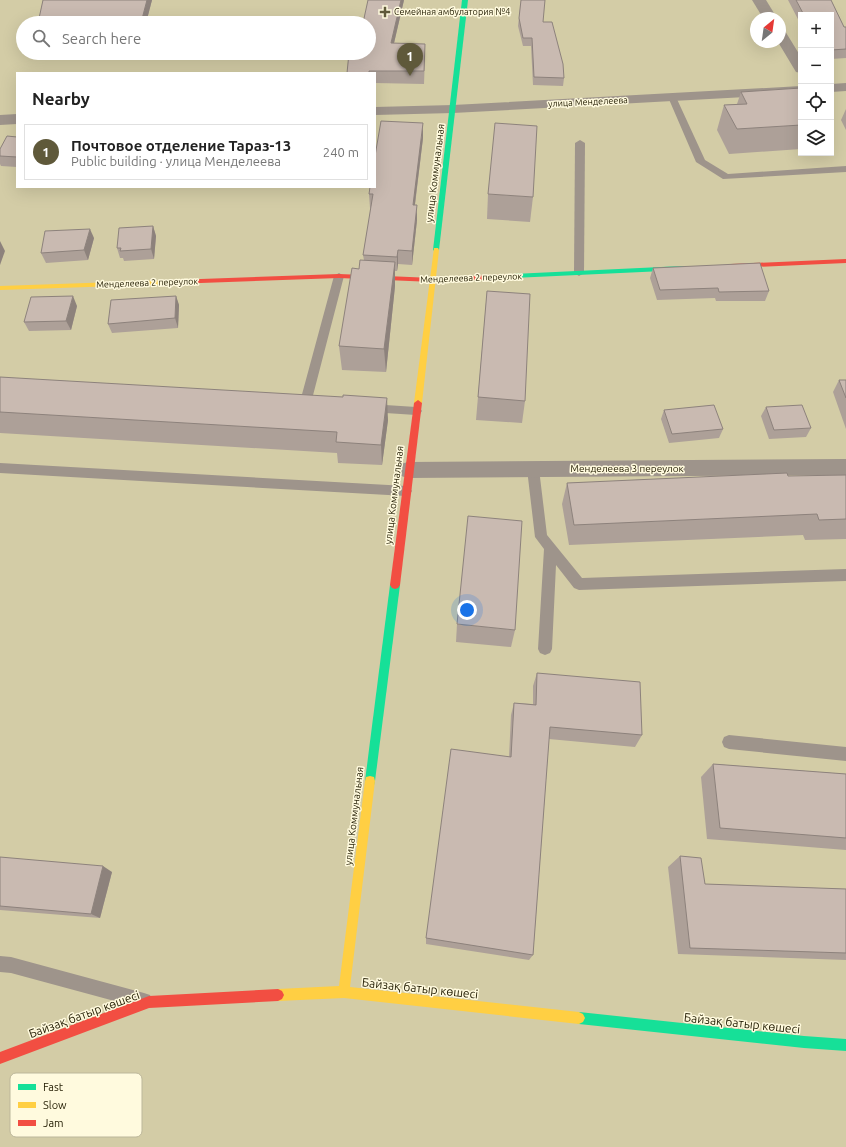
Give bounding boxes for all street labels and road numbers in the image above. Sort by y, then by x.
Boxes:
street label: улица Менделеева [548,95,628,109]
street label: улица Коммунальная [423,123,447,223]
street label: Менделеева 2 переулок [420,271,523,285]
street label: Менделеева 2 переулок [96,276,199,290]
street label: улица Коммунальная [382,445,406,545]
street label: Менделеева 3 переулок [570,463,684,474]
street label: улица Коммунальная [342,766,366,866]
street label: Байзақ батыр көшесі [361,975,479,1001]
street label: Байзақ батыр көшесі [27,988,141,1040]
street label: Байзақ батыр көшесі [683,1010,801,1036]

